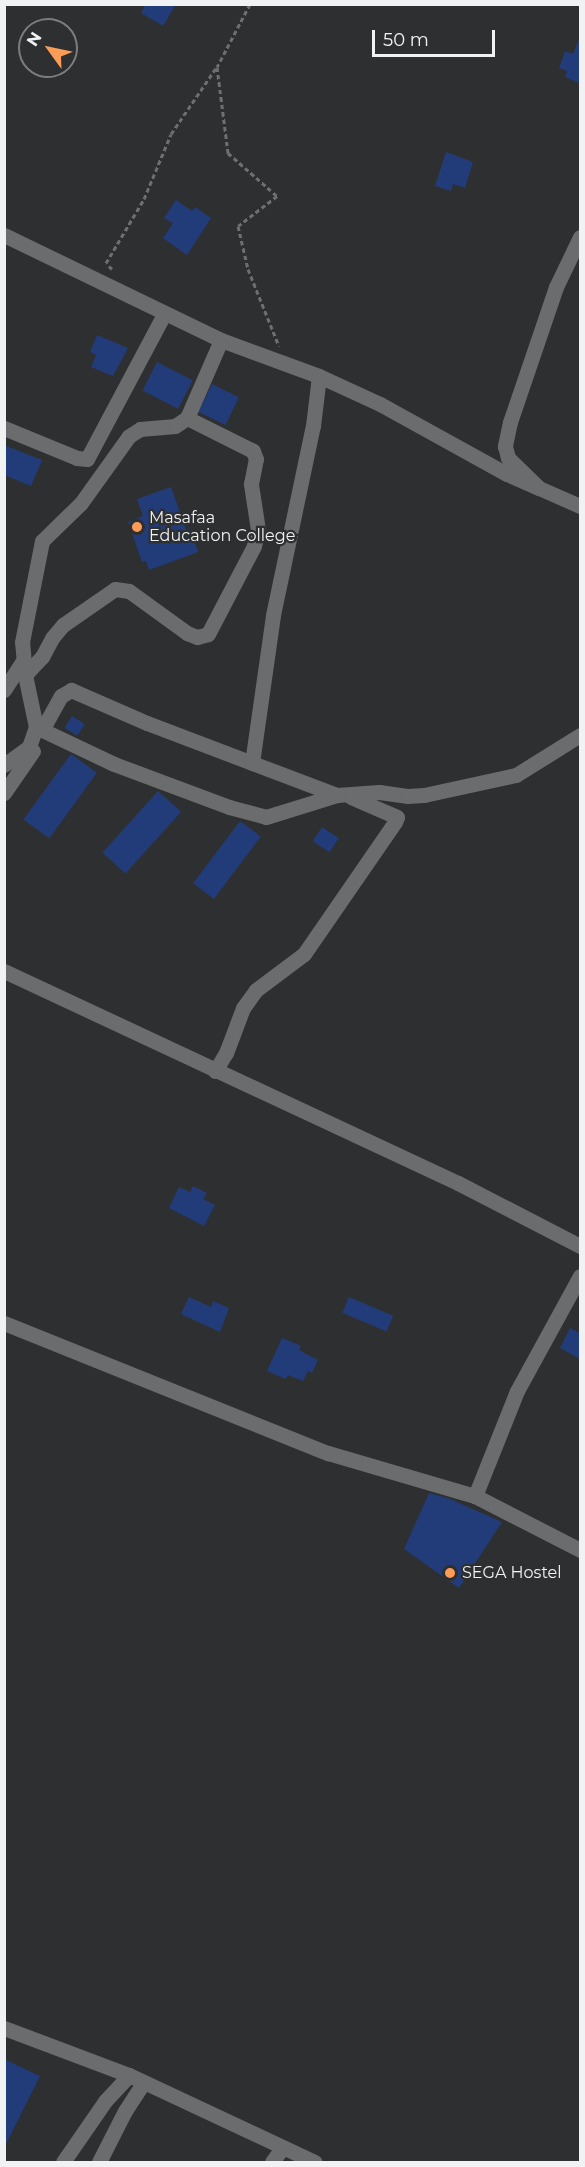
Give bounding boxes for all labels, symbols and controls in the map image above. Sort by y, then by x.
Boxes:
north arrow [18,18,78,78]
scale bar [375,18,498,56]
text: N [23,28,46,50]
text: 50 m [383,29,429,51]
place label: Masafaa Education College [149,508,295,546]
marker: Masafaa Education College [130,520,144,534]
place label: SEGA Hostel [462,1563,562,1583]
marker: SEGA Hostel [443,1566,457,1580]

